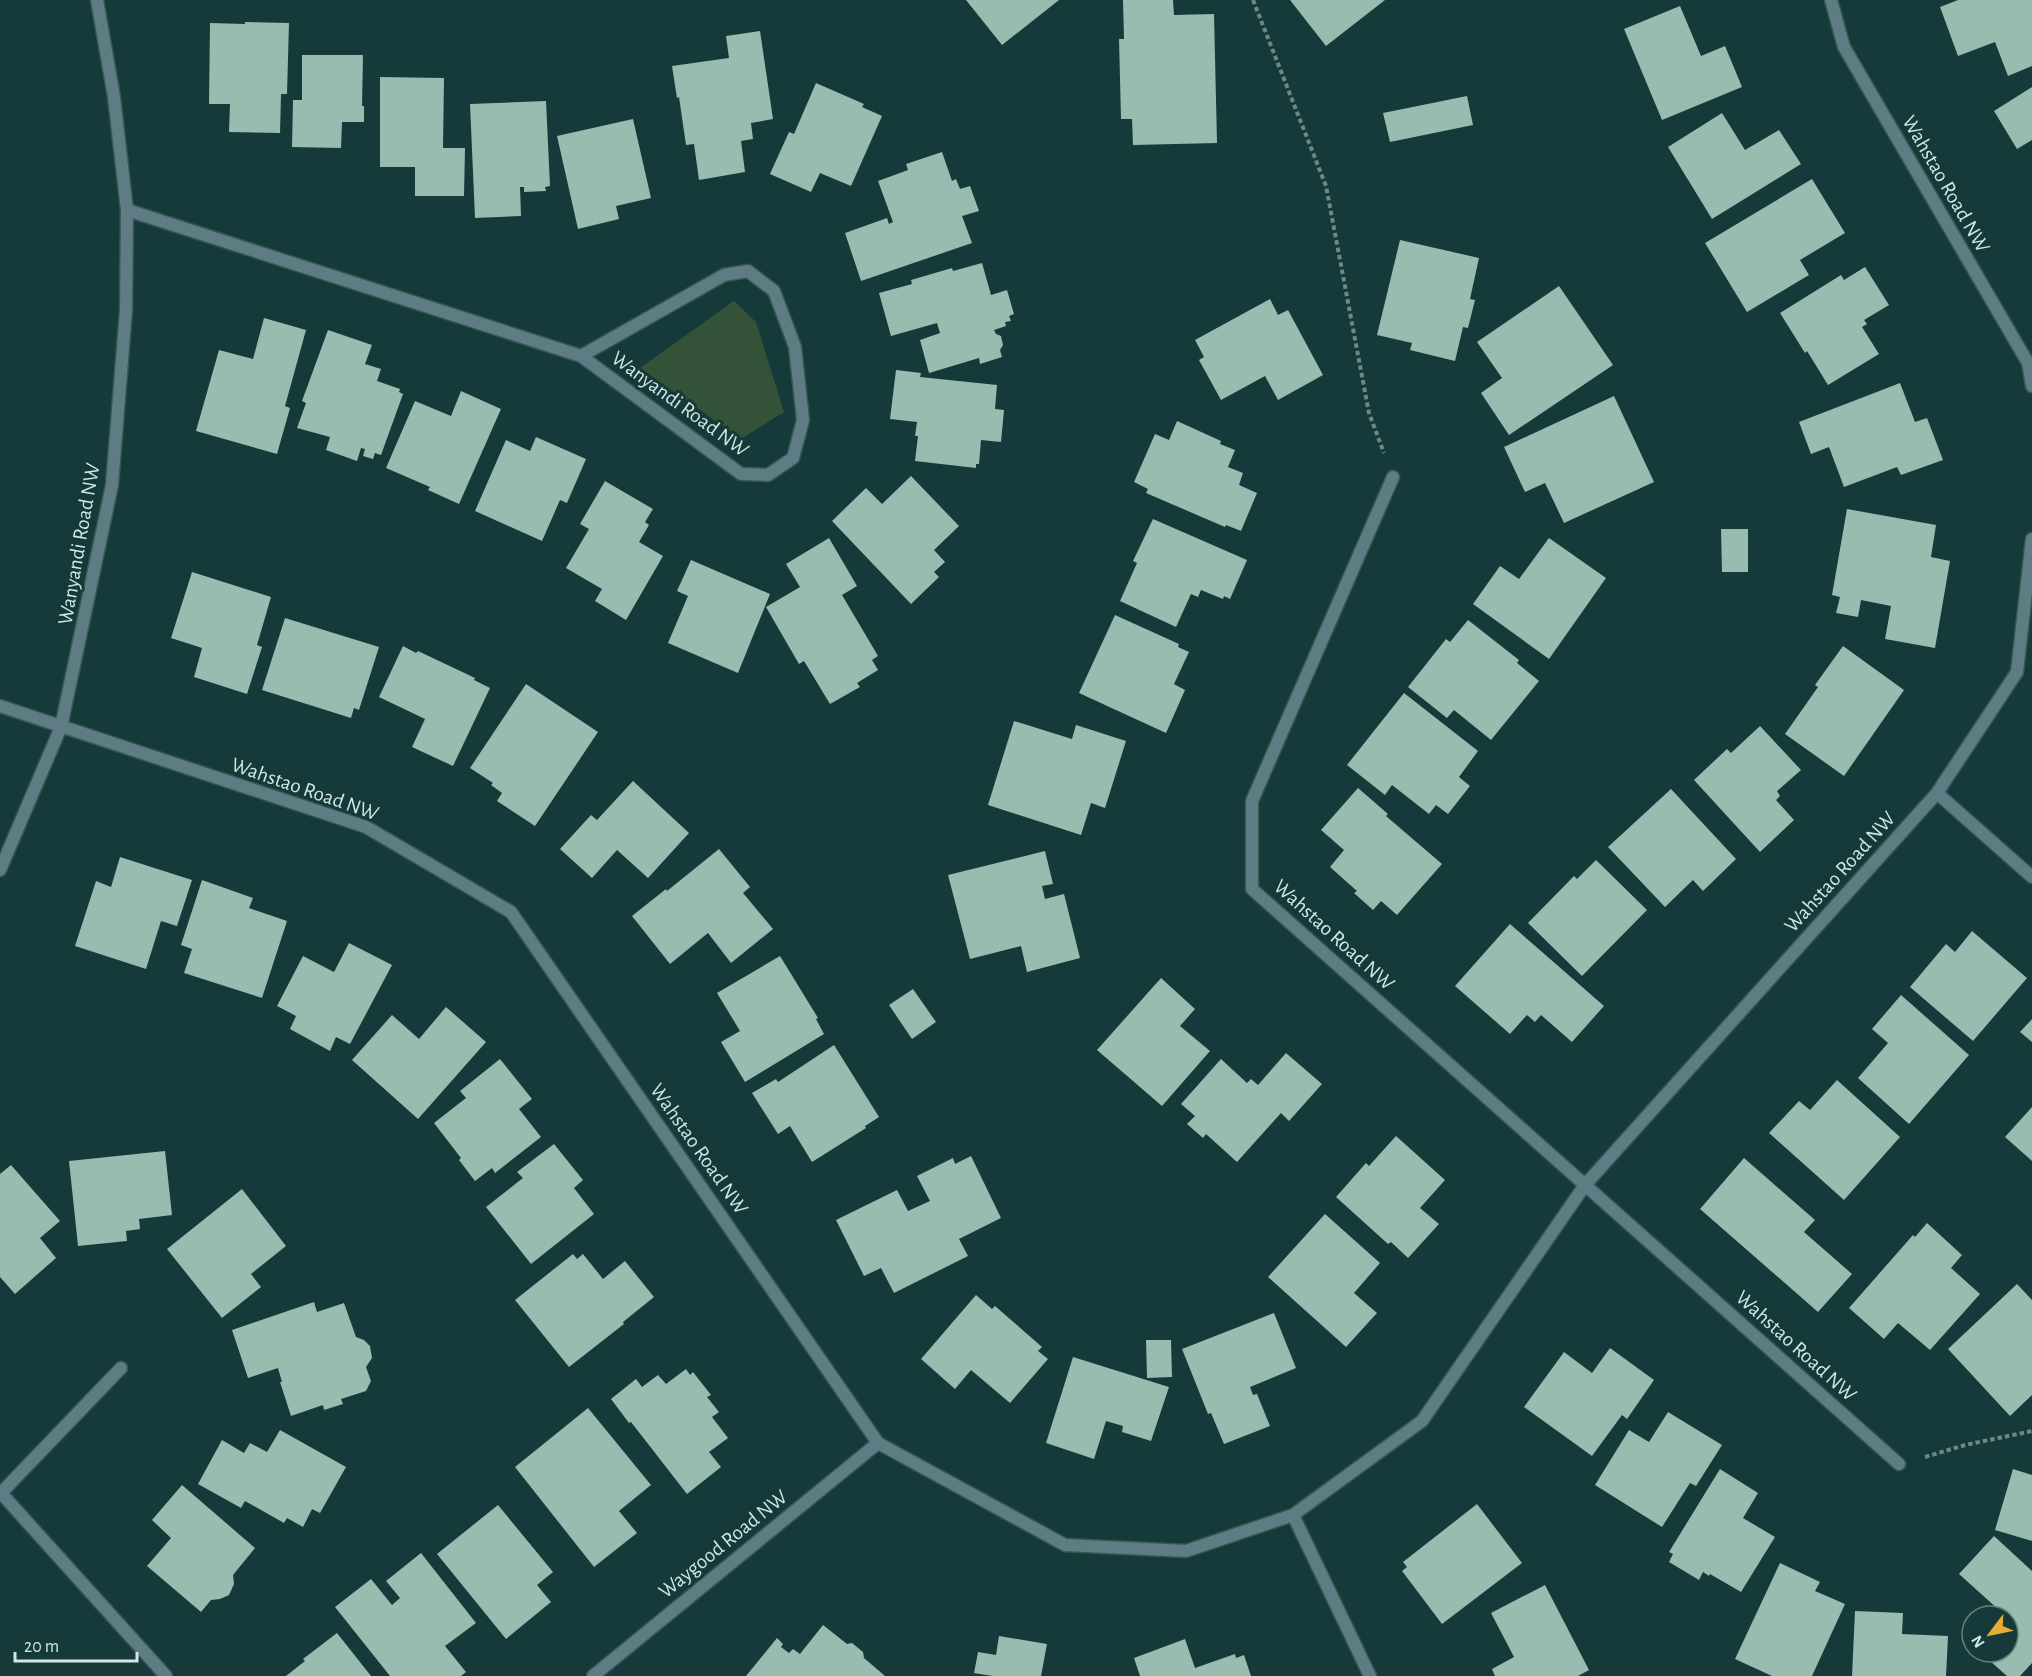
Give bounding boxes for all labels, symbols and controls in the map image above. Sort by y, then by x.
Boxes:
street label: Wahstao Road NW [1898,112,1994,256]
street label: Wanyandi Road NW [608,347,753,461]
street label: Wanyandi Road NW [54,461,104,627]
street label: Wahstao Road NW [229,754,382,824]
street label: Wahstao Road NW [1781,808,1900,936]
street label: Wahstao Road NW [1270,876,1398,995]
street label: Wahstao Road NW [646,1080,752,1218]
street label: Wahstao Road NW [1732,1287,1860,1406]
street label: Waygood Road NW [655,1486,791,1602]
north arrow [1960,1604,2020,1664]
scale bar [15,1625,136,1663]
text: N [1968,1632,1988,1650]
text: 20 m [24,1638,59,1656]

